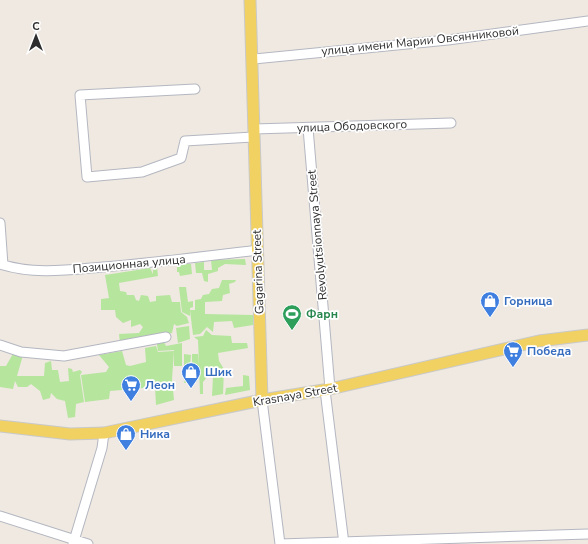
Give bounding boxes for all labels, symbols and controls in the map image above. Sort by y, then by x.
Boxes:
north arrow [16,16,56,56]
text: С [32,19,40,34]
street label: улица имени Марии Овсянниковой [320,23,520,59]
street label: улица Ободовского [296,116,408,136]
street label: Revolyutsionnaya Street [303,168,331,301]
street label: Gagarina Street [249,229,267,315]
street label: Позиционная улица [72,251,186,277]
shop icon: Горница [479,290,501,318]
place label: Горница [504,293,552,309]
sports icon: Фарн [281,303,303,331]
place label: Фарн [306,306,338,322]
supermarket icon: Победа [502,340,524,368]
place label: Победа [527,343,571,359]
shop icon: Шик [180,361,202,389]
place label: Шик [205,364,232,380]
supermarket icon: Леон [120,374,142,402]
place label: Леон [145,377,175,393]
street label: Krasnaya Street [252,380,339,410]
shop icon: Ника [115,423,137,451]
place label: Ника [140,426,170,442]

